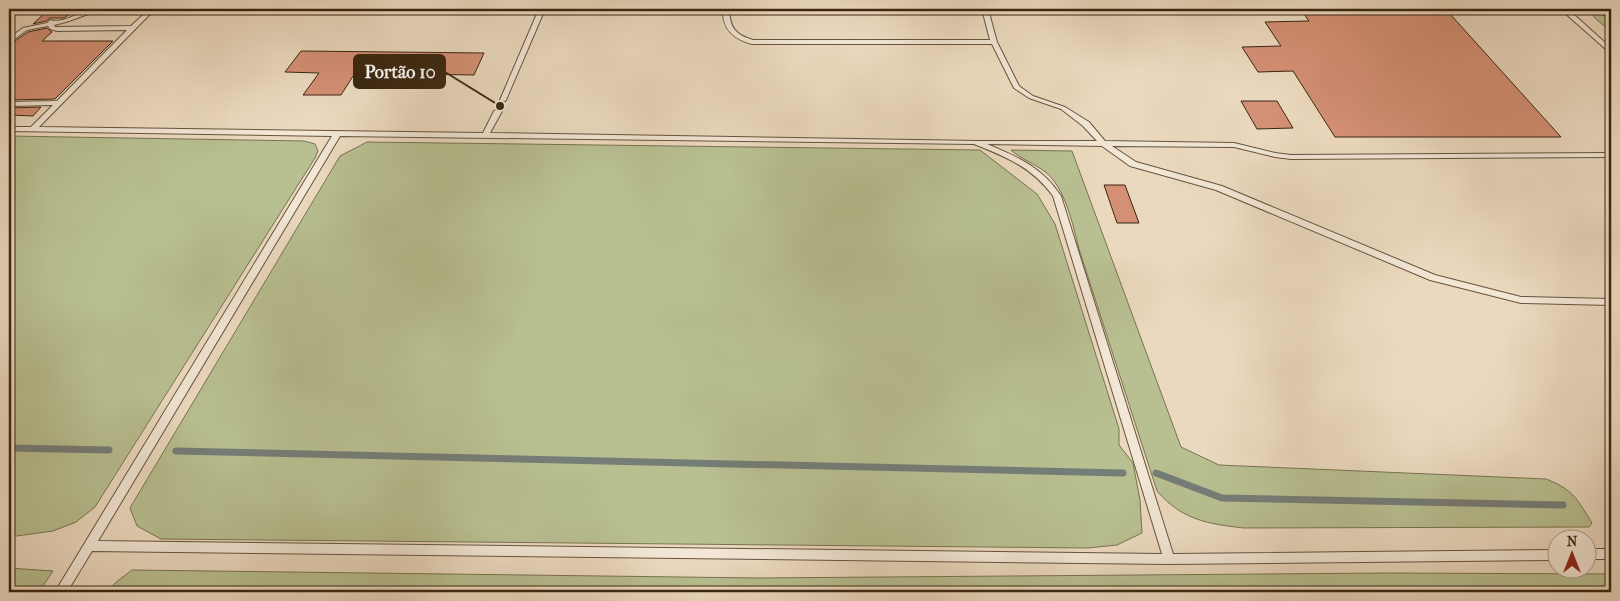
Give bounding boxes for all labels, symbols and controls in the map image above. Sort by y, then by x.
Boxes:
callout: Portão 10 [354,55,445,88]
text: Portão 10 [364,62,436,83]
north arrow [1548,528,1598,578]
text: N [1567,533,1578,550]

